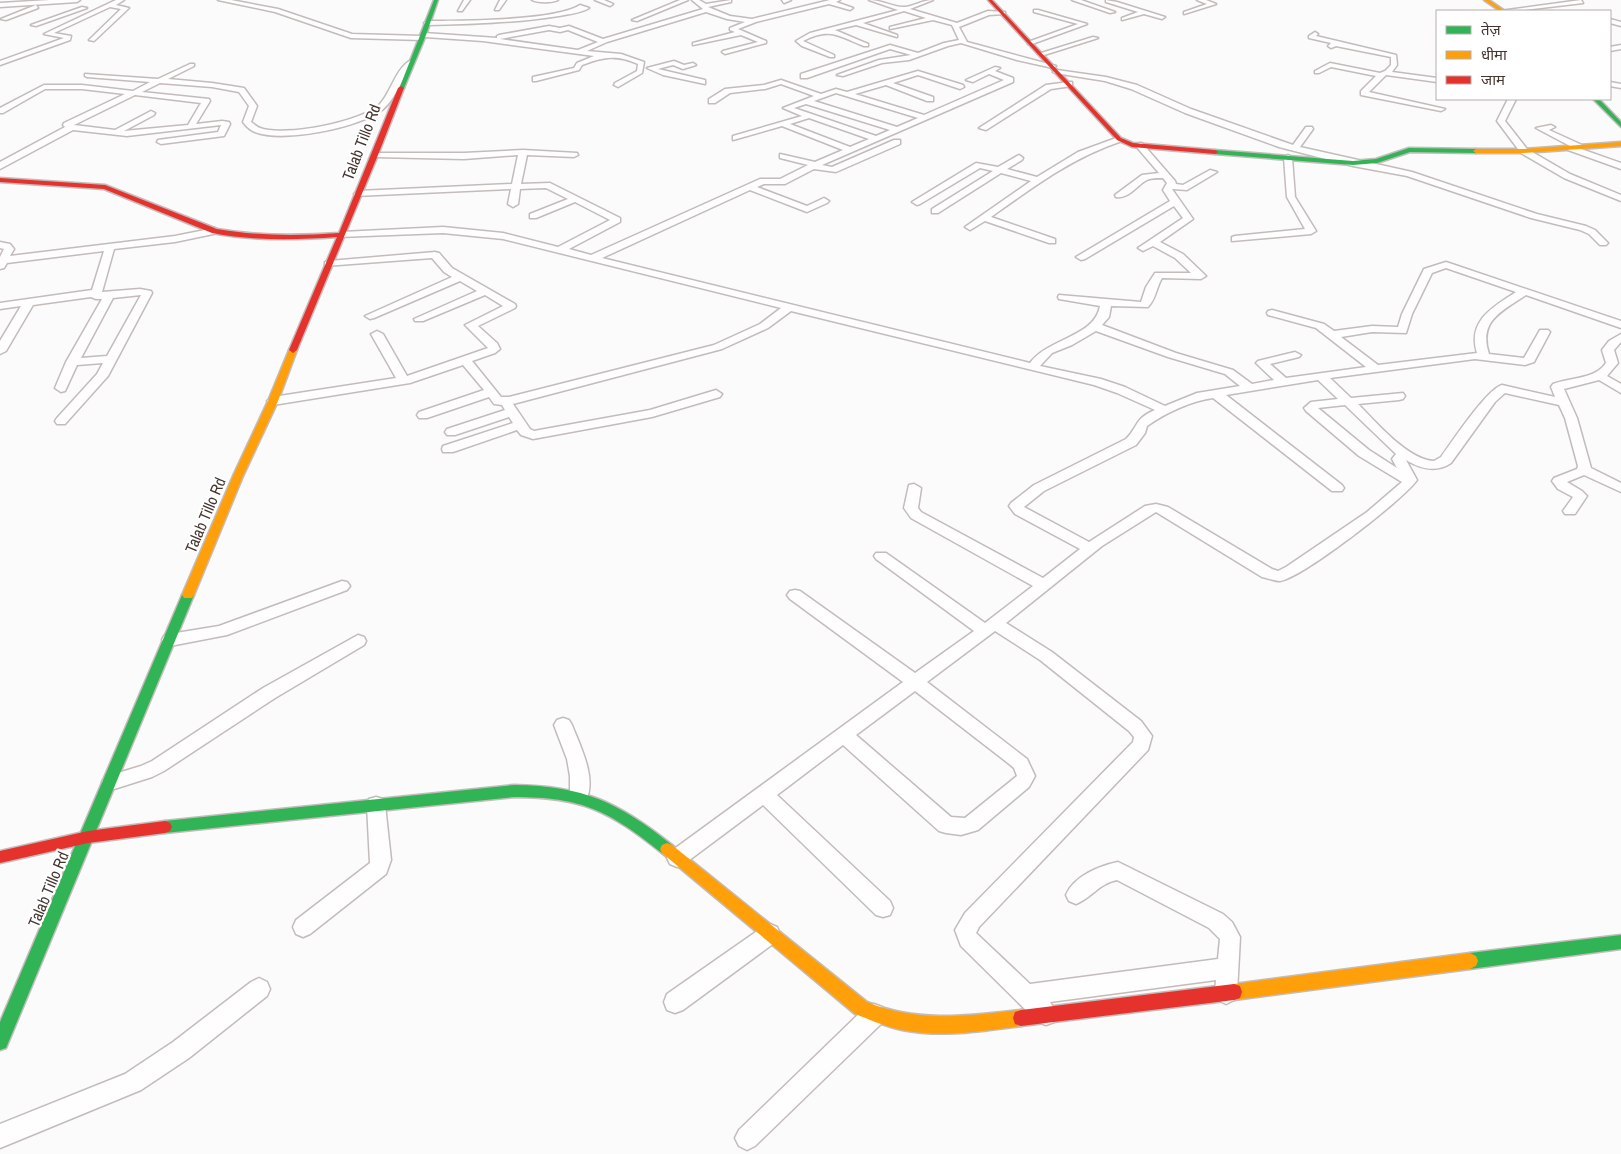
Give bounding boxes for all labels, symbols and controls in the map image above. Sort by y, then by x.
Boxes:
legend [1436,10,1611,100]
text: तेज़ [1481,19,1502,40]
text: धीमा [1481,44,1508,65]
text: जाम [1481,69,1506,90]
street label: Talab Tillo Rd [336,101,386,183]
street label: Talab Tillo Rd [179,474,231,556]
street label: Talab Tillo Rd [22,848,74,930]

